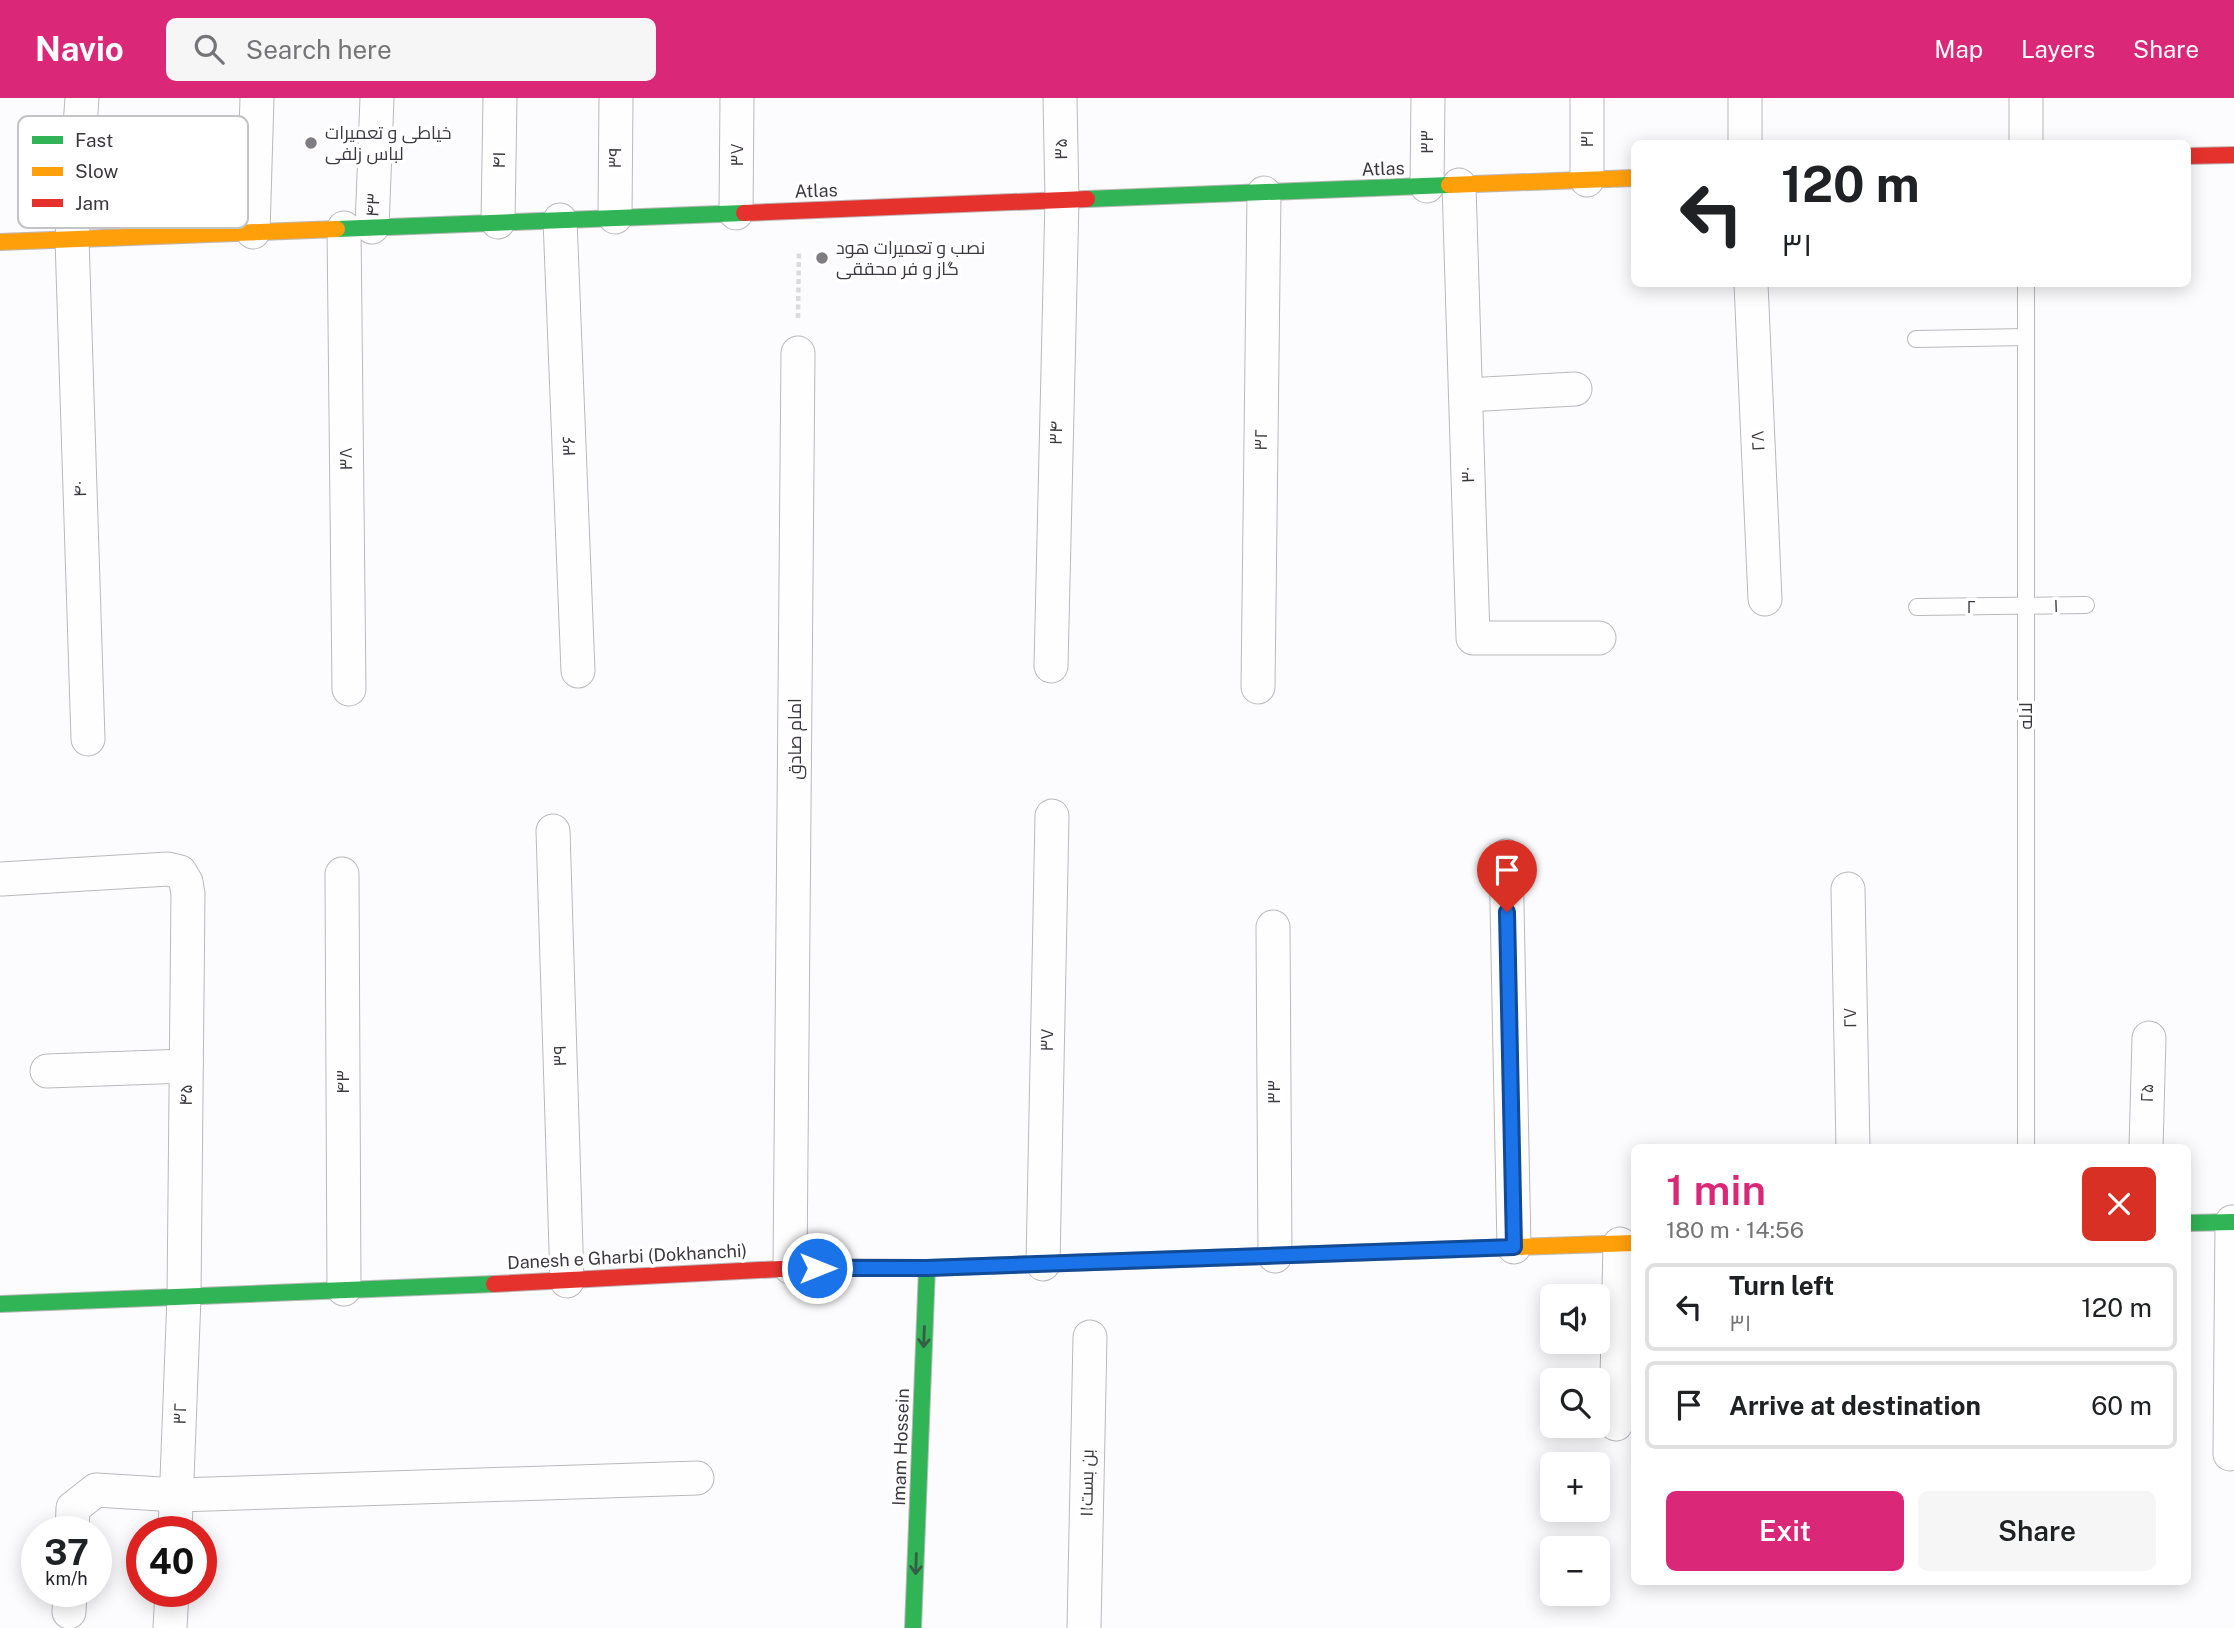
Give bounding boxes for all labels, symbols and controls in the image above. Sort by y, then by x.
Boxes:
search box [166,18,656,81]
text: Navio [35,30,124,68]
icon: search [190,30,228,68]
text: Search here [246,34,392,65]
text: Map [1934,35,1983,63]
text: Layers [2021,35,2095,63]
text: Share [2133,35,2199,63]
legend [18,116,248,228]
place label: خیاطی و تعمیرات لباس زلفی [325,122,452,165]
text: Fast [75,129,113,151]
street label: ۳۳ [1416,130,1437,154]
street label: ۳۱ [1576,130,1597,148]
marker: خیاطی و تعمیرات لباس زلفی [303,135,319,151]
street label: ۳۵ [1050,138,1071,160]
street label: ۳۷ [726,143,747,167]
street label: ۳۹ [604,147,625,169]
street label: ۴۱ [488,151,509,169]
text: 120 m [1781,155,1920,213]
street label: Atlas [1361,157,1405,180]
text: Slow [75,160,119,182]
icon: left [1666,168,1757,259]
street label: Atlas [794,179,838,202]
text: Jam [75,192,109,214]
street label: ۴۳ [361,192,384,218]
text: ۳۱ [1781,226,1813,263]
place label: نصب و تعمیرات هود گاز و فر محققی [836,237,985,280]
marker: نصب و تعمیرات هود گاز و فر محققی [814,250,830,266]
street label: ۳۴ [1045,421,1066,445]
street label: ۳۲ [1250,429,1271,451]
street label: ۲۸ [1746,430,1769,452]
street label: ۳۶ [558,435,579,457]
street label: ۳۸ [335,447,356,471]
street label: ۳۰ [1457,466,1478,484]
street label: ۴۰ [69,480,90,498]
street label: ۱ [2053,595,2059,616]
street label: ۲ [1966,596,1976,617]
street label: امام صادق [784,698,807,780]
street label: لاله [2015,703,2036,729]
pin [1477,840,1537,912]
icon: arrive [1488,851,1526,889]
street label: ۲۷ [1839,1007,1860,1029]
street label: ۳۷ [1036,1028,1057,1052]
street label: ۳۹ [549,1045,570,1067]
street label: ۴۳ [332,1070,353,1094]
street label: ۳۳ [1263,1080,1284,1104]
street label: ۲۵ [2136,1083,2157,1103]
street label: ۴۵ [175,1084,196,1106]
text: 1 min [1666,1165,1766,1214]
button: close [2082,1167,2156,1241]
text: 180 m · 14:56 [1666,1216,1804,1243]
position arrow [780,1231,854,1305]
street label: Danesh e Gharbi (Dokhanchi) [507,1240,747,1273]
text: Turn left [1729,1270,1834,1301]
map controls [1540,1284,1610,1606]
button: sound [1540,1284,1610,1354]
icon: left [1670,1288,1708,1326]
text: 120 m [2081,1292,2152,1323]
text: ۳۱ [1729,1309,1752,1336]
one-way arrow [918,1325,931,1348]
button: search [1540,1368,1610,1438]
icon: arrive [1670,1386,1708,1424]
street label: Imam Hossein [888,1388,913,1506]
text: Arrive at destination [1729,1390,1981,1421]
text: 60 m [2091,1390,2152,1421]
street label: ۳۲ [169,1403,190,1425]
street label: بن بست۱۱ [1075,1449,1099,1517]
button: + [1540,1452,1610,1522]
button: Exit [1666,1491,1904,1571]
button: Share [1918,1491,2156,1571]
speed limit sign: 40 [126,1516,217,1607]
text: 37 [44,1532,89,1573]
button: − [1540,1536,1610,1606]
one-way arrow [909,1552,922,1575]
text: km/h [45,1568,88,1589]

